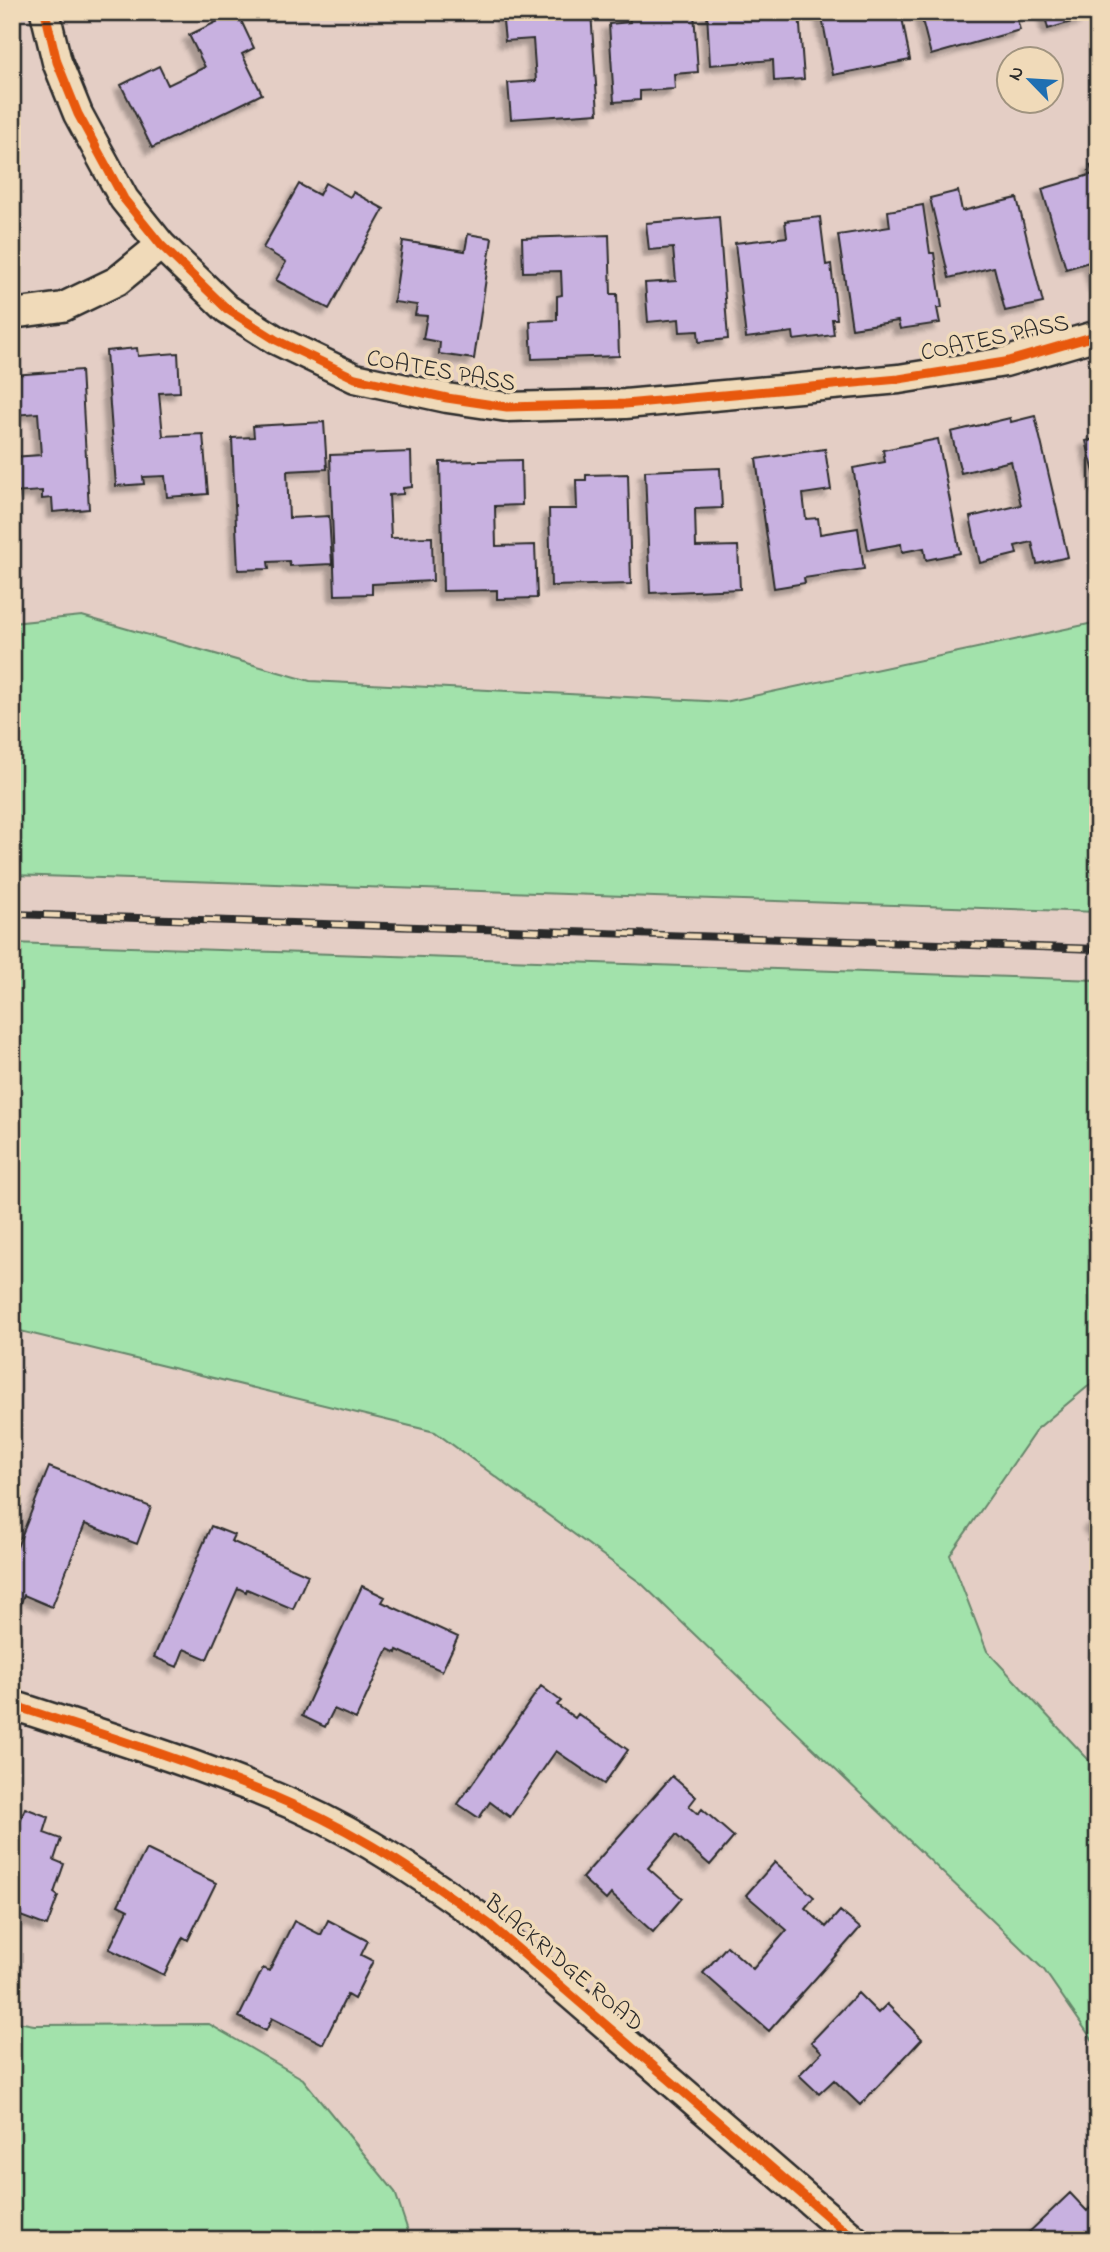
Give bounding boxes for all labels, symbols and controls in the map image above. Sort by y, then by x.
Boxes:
north arrow [995,46,1064,116]
text: N [1002,62,1032,85]
street label: COATES PASS [918,306,1072,372]
street label: COATES PASS [364,342,518,402]
street label: BLACKRIDGE ROAD [475,1886,650,2041]

